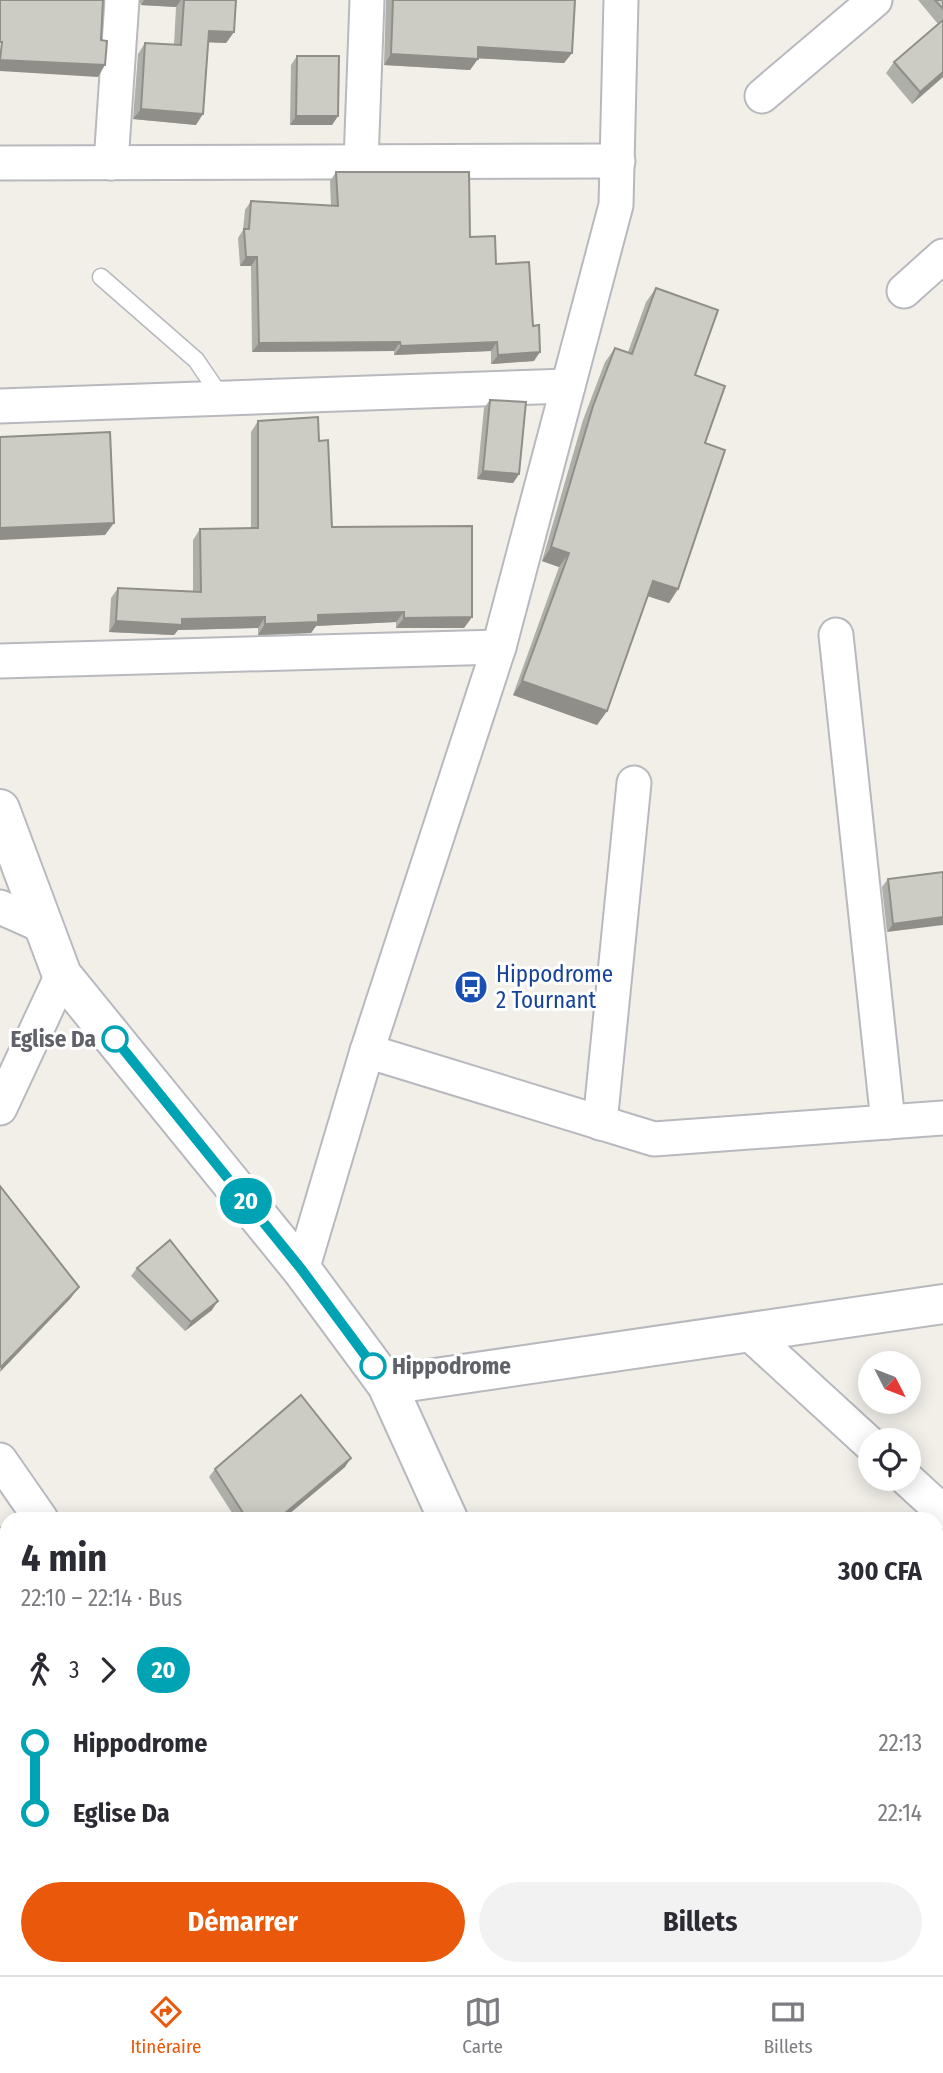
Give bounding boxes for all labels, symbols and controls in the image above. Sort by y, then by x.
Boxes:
place label: Hippodrome 2 Tournant [496,960,613,1014]
bus stop icon: Hippodrome 2 Tournant [452,968,490,1006]
place label: Eglise Da [10,1025,96,1053]
marker: Eglise Da [102,1026,128,1052]
line badge: 20 [215,1178,278,1224]
text: 20 [234,1187,258,1215]
north arrow [858,1351,920,1414]
map controls [858,1351,921,1491]
place label: Hippodrome [392,1352,511,1380]
marker: Hippodrome [360,1353,386,1379]
button: locate [858,1428,921,1491]
text: 4 min [21,1535,107,1581]
text: 300 CFA [838,1556,922,1587]
text: 22:10 – 22:14 · Bus [21,1584,182,1612]
icon: walk [21,1651,59,1689]
icon: forward [89,1651,127,1689]
text: 3 [69,1656,79,1684]
text: 20 [151,1656,176,1684]
text: Hippodrome [73,1728,207,1759]
text: 22:13 [878,1729,922,1757]
text: Eglise Da [73,1798,170,1829]
text: 22:14 [878,1799,922,1827]
button: Démarrer [21,1882,465,1962]
button: Billets [479,1882,922,1962]
tab: Itinéraire [130,1993,201,2058]
tab: Carte [462,1993,503,2058]
tab: Billets [764,1993,813,2058]

